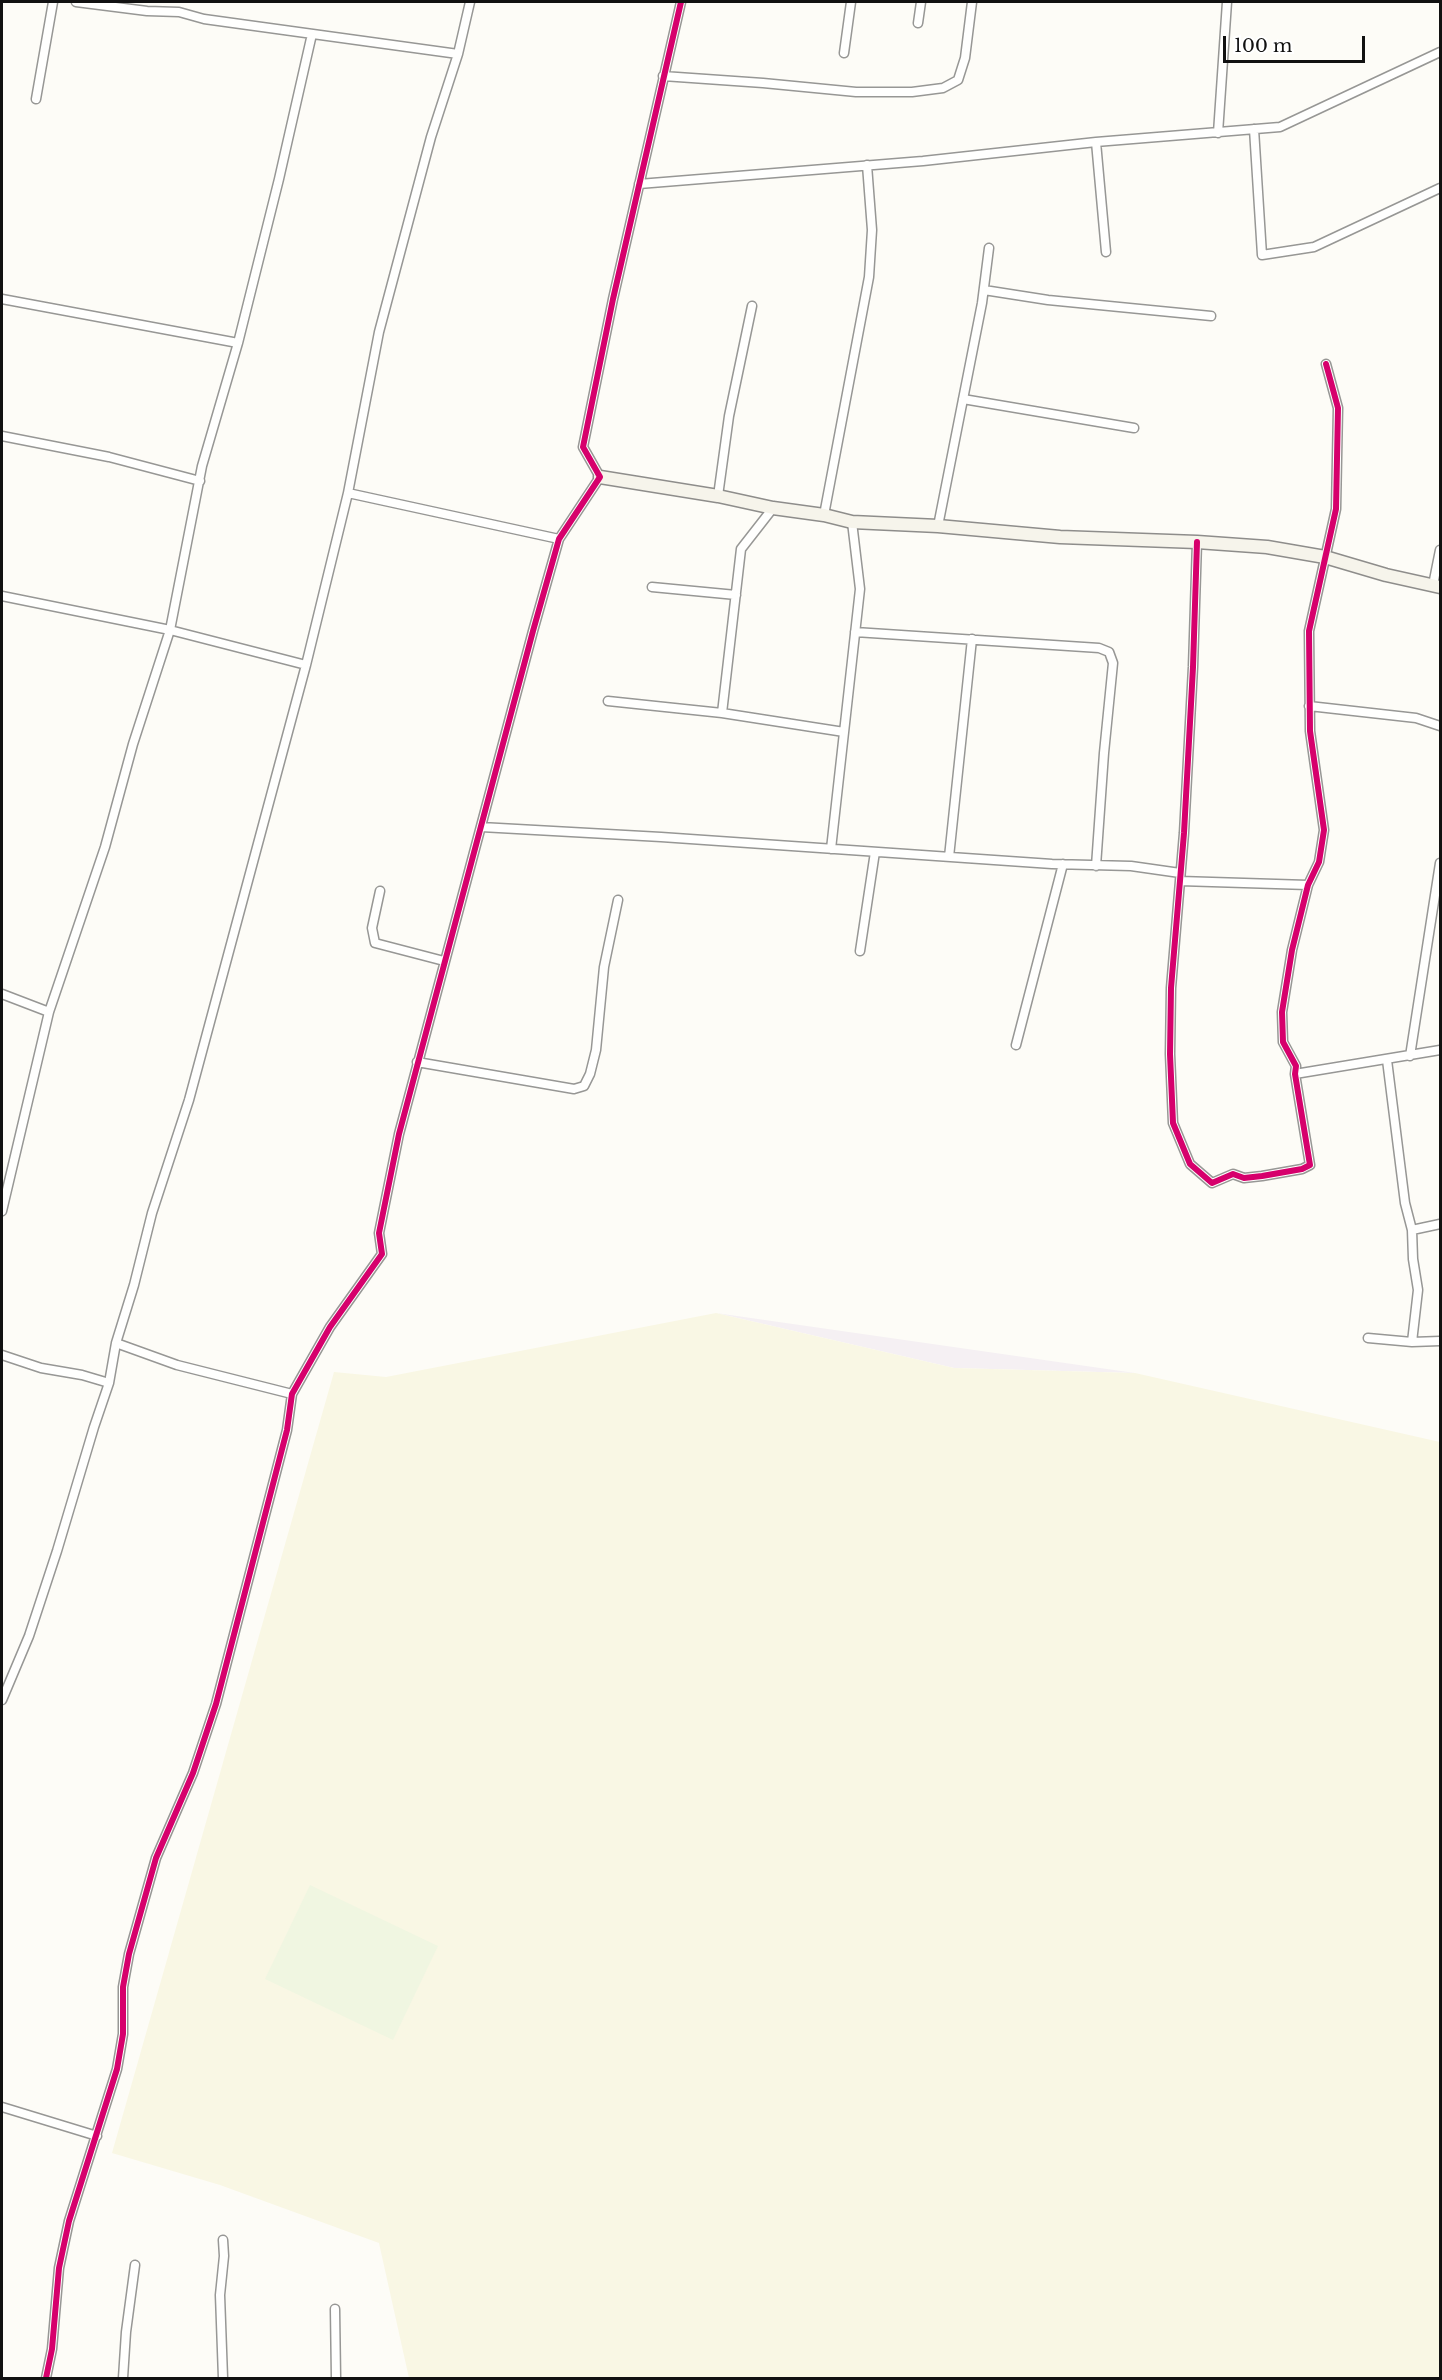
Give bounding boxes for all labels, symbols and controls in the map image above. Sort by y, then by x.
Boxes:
scale bar [1226,24,1368,62]
text: 100 m [1234,35,1292,57]

